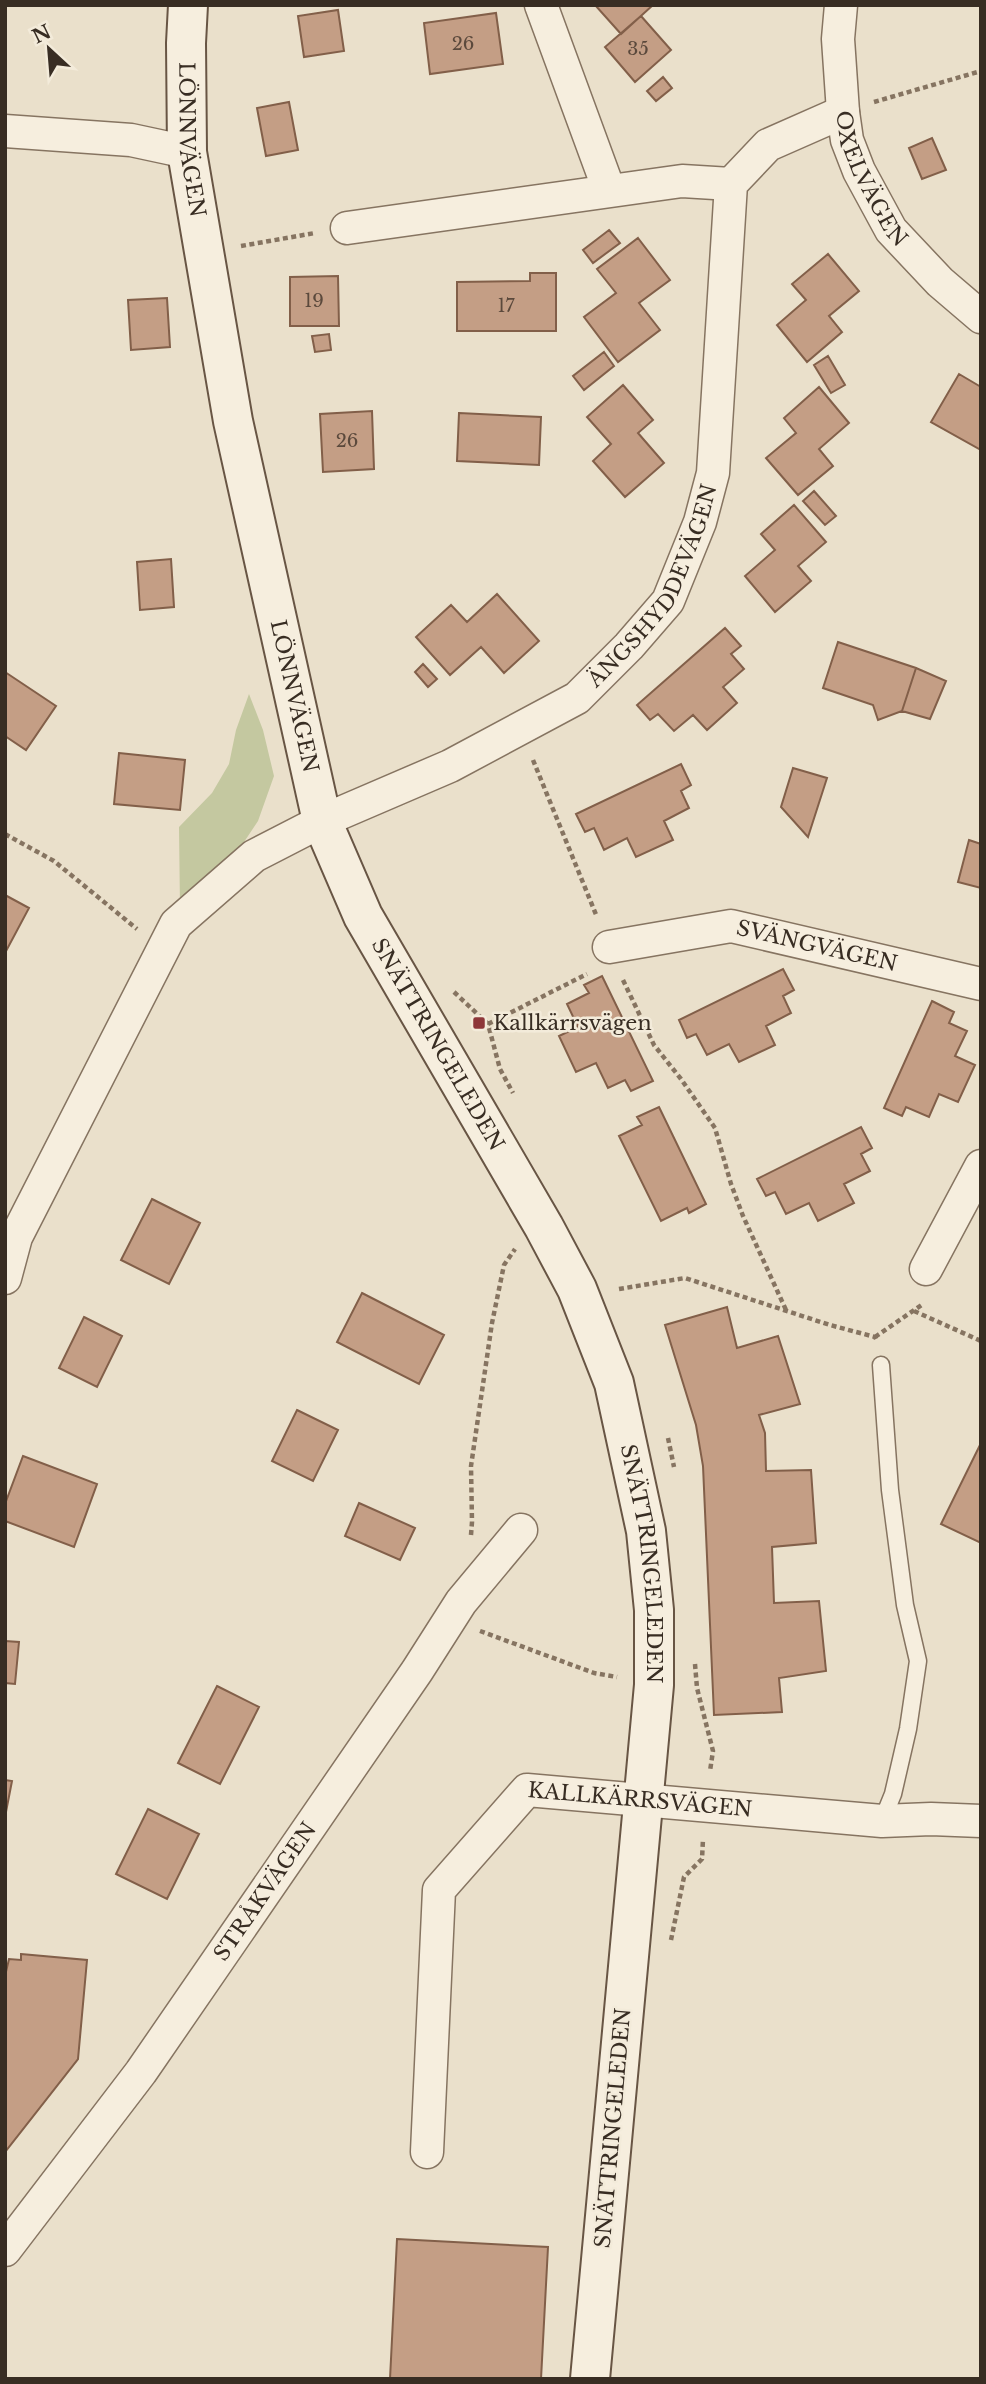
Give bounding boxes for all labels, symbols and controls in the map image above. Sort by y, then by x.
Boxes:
north arrow [14,14,84,84]
text: N [29,20,55,48]
house number: 26 [452,33,474,55]
house number: 35 [627,38,649,60]
street label: LÖNNVÄGEN [173,62,211,219]
street label: OXELVÄGEN [830,109,913,252]
house number: 19 [304,290,324,312]
house number: 17 [497,295,515,317]
house number: 26 [336,430,358,452]
street label: ÄNGSHYDDEVÄGEN [582,481,722,693]
street label: LÖNNVÄGEN [265,617,324,775]
street label: SVÄNGVÄGEN [734,915,900,977]
street label: SNÄTTRINGELEDEN [366,934,510,1155]
place label: Kallkärrsvägen [493,1010,652,1036]
marker: Kallkärrsvägen [471,1015,487,1031]
street label: SNÄTTRINGELEDEN [615,1442,668,1684]
street label: KALLKÄRRSVÄGEN [527,1777,754,1823]
street label: STRÅKVÄGEN [208,1817,322,1966]
street label: SNÄTTRINGELEDEN [590,2007,636,2249]

